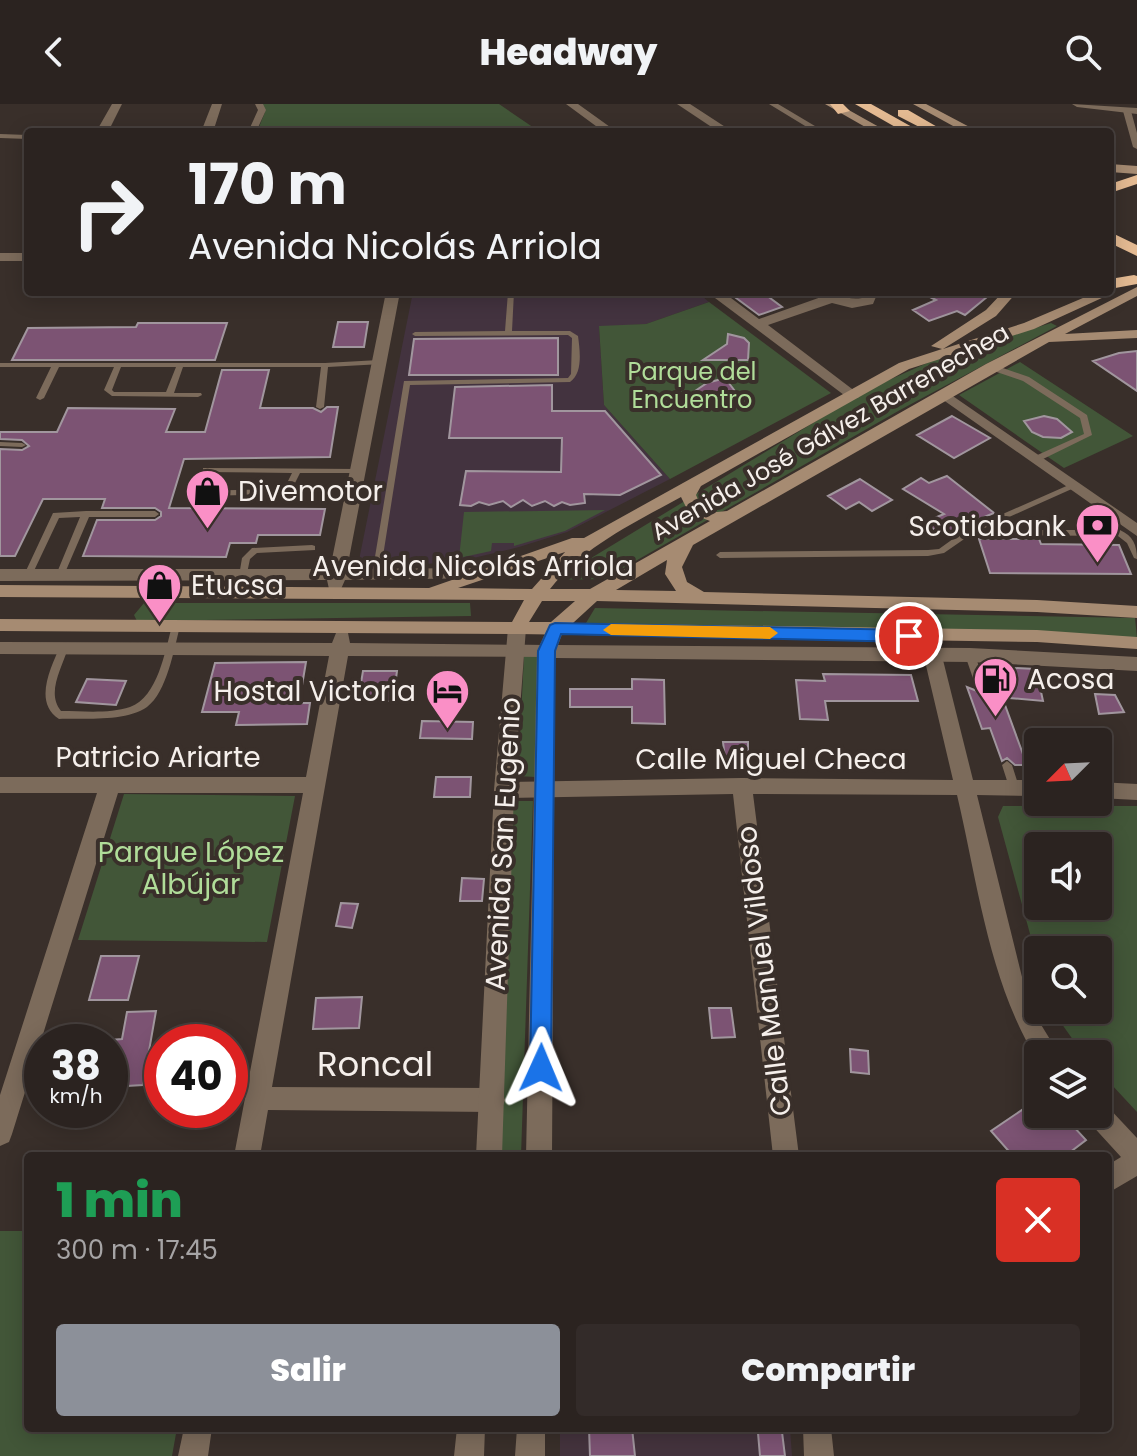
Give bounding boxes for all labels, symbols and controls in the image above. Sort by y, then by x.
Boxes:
text: Headway [480,27,657,78]
icon: back [32,30,76,74]
icon: search [1061,30,1105,74]
text: 170 m [188,145,347,224]
icon: right [56,160,160,264]
text: Avenida Nicolás Arriola [188,221,602,272]
street label: Avenida José Gálvez Barrenechea [645,316,1015,548]
park label: Parque del Encuentro [628,355,756,416]
shop icon: Divemotor [183,467,231,530]
place label: Divemotor [238,472,383,511]
bank icon: Scotiabank [1073,502,1121,565]
place label: Scotiabank [908,507,1067,546]
street label: Avenida Nicolás Arriola [312,547,634,586]
shop icon: Etucsa [136,561,184,624]
place label: Etucsa [191,566,284,605]
pin [875,602,943,670]
icon: arrive [887,614,931,658]
fuel station icon: Acosa [972,655,1020,718]
place label: Acosa [1027,660,1114,699]
hotel icon: Hostal Victoria [423,667,471,730]
place label: Hostal Victoria [213,672,416,711]
street label: Avenida San Eugenio [476,696,530,992]
north arrow [1024,728,1112,816]
map controls [1024,728,1112,1128]
street label: Patricio Ariarte [55,738,261,777]
street label: Calle Miguel Checa [635,740,907,779]
street label: Calle Manuel Vildoso [727,824,801,1118]
button: sound [1024,832,1112,920]
park label: Parque López Albújar [98,833,284,904]
button: search [1024,936,1112,1024]
speed limit sign: 40 [144,1024,248,1128]
position arrow [499,1026,583,1110]
text: 38 [51,1038,101,1094]
street label: Roncal [317,1040,433,1088]
button: layers [1024,1040,1112,1128]
text: km/h [49,1082,103,1110]
text: 1 min [56,1167,183,1234]
button: close [996,1178,1080,1262]
text: 300 m · 17:45 [56,1232,218,1268]
button: Salir [56,1324,560,1416]
button: Compartir [576,1324,1080,1416]

